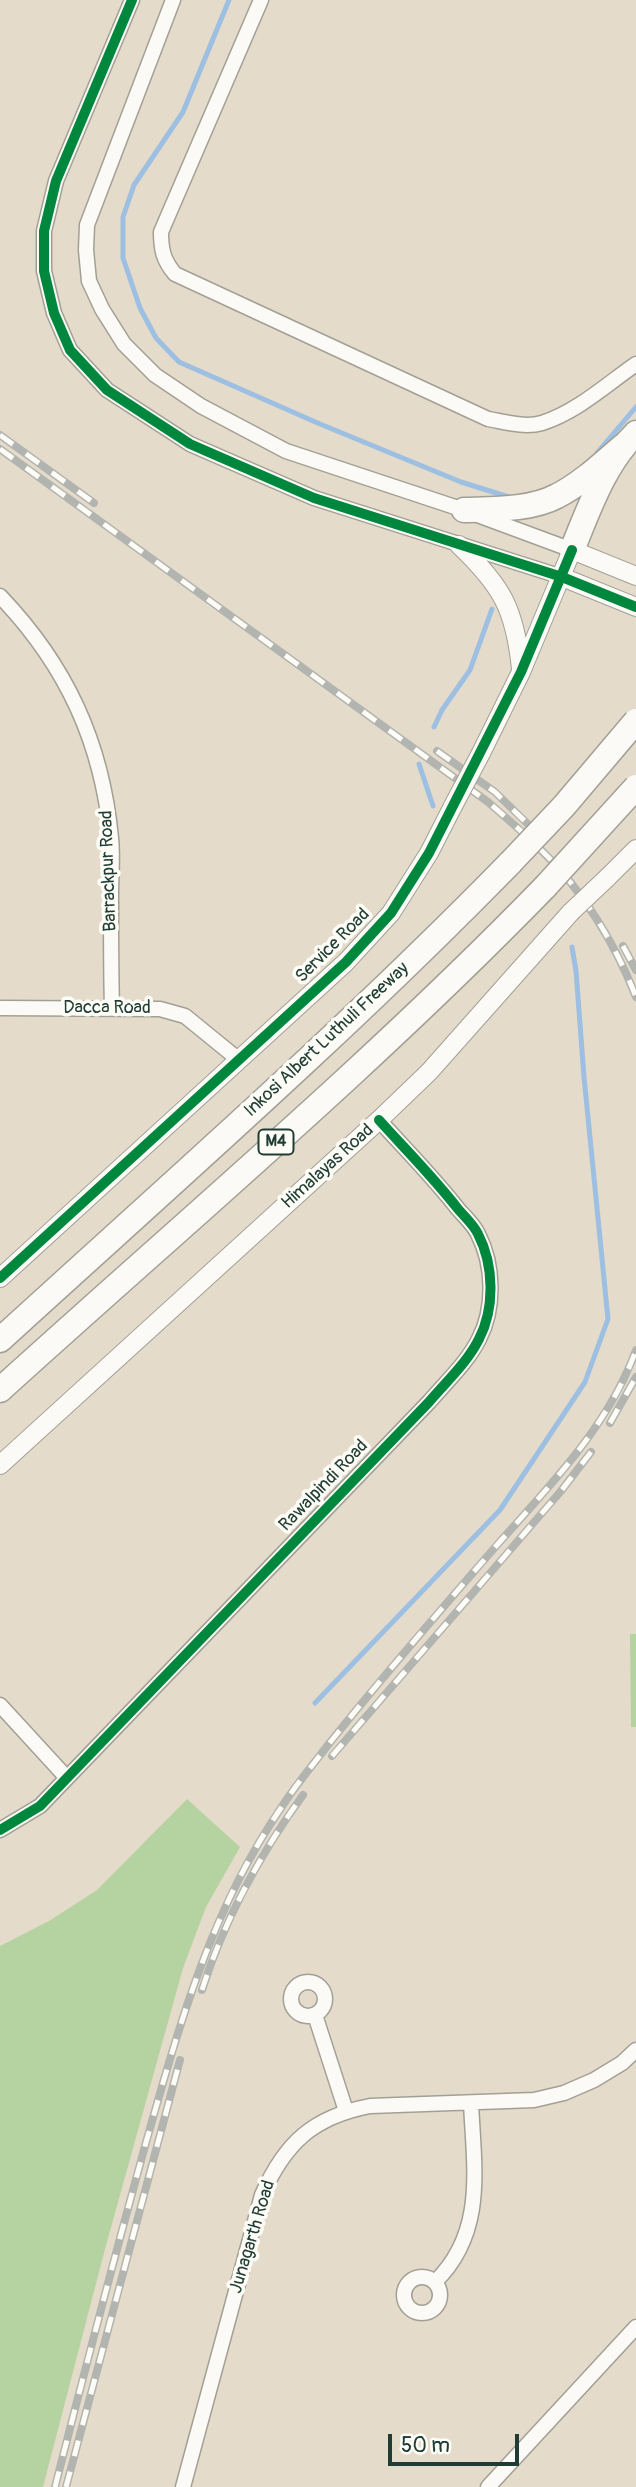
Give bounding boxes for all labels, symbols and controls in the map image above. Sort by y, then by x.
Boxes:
street label: Barrackpur Road [96,810,122,932]
street label: Service Road [291,904,375,988]
street label: Inkosi Albert Luthuli Freeway [240,958,414,1122]
street label: Dacca Road [63,997,151,1019]
street label: Himalayas Road [278,1120,378,1214]
road number: M4 [258,1130,294,1154]
street label: Rawalpindi Road [275,1436,373,1536]
street label: Junagarth Road [226,2178,280,2296]
scale bar [391,2420,522,2464]
text: 50 m [401,2432,450,2459]

